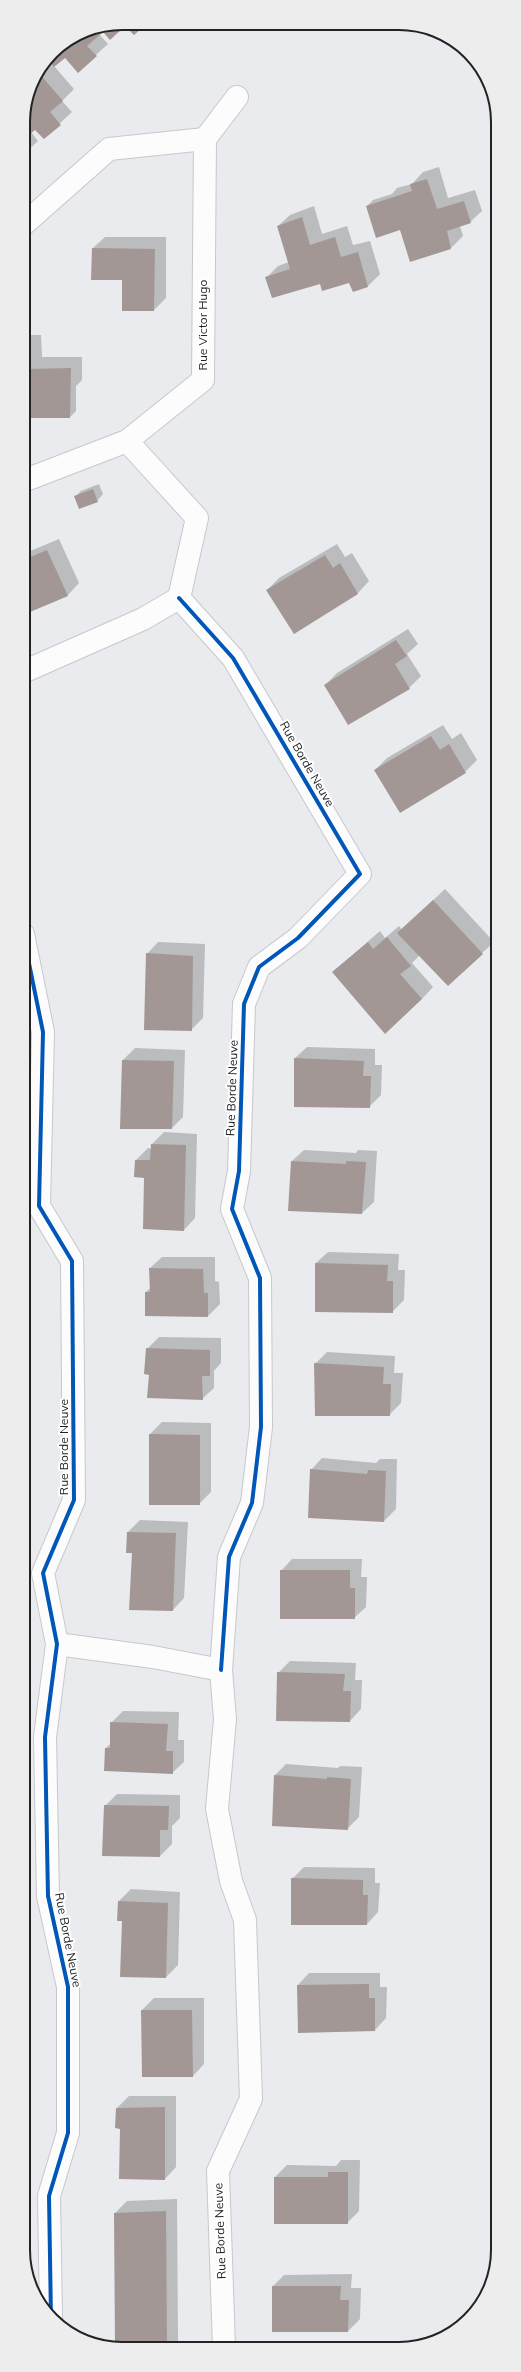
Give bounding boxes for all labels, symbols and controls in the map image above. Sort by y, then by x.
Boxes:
street label: Rue Victor Hugo [195,279,210,370]
street label: Rue Borde Neuve [277,718,338,809]
street label: Rue Borde Neuve [222,1040,241,1136]
street label: Rue Borde Neuve [56,1399,71,1495]
street label: Rue Borde Neuve [52,1891,85,1989]
street label: Rue Borde Neuve [210,2183,229,2279]

